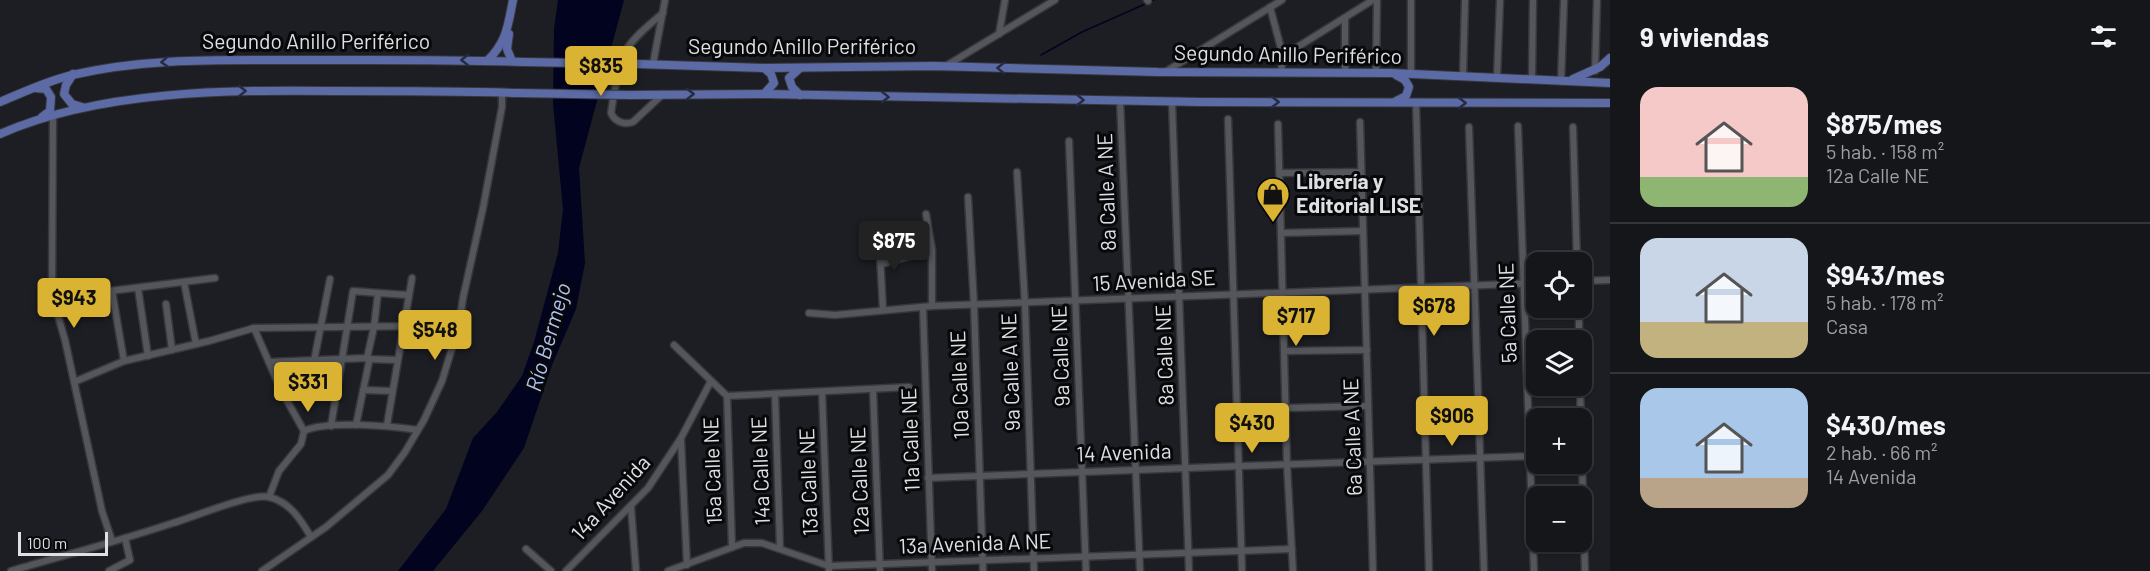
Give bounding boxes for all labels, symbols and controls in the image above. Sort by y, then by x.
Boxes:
icon: filters [2087,20,2120,53]
text: 9 viviendas [1640,21,1769,52]
street label: Segundo Anillo Periférico [202,28,430,53]
street label: Segundo Anillo Periférico [688,33,916,58]
street label: Segundo Anillo Periférico [1174,39,1402,68]
pin: $835 [565,46,637,97]
text: $835 [579,53,623,77]
one-way arrow [460,54,469,67]
one-way arrow [160,56,169,69]
one-way arrow [997,62,1006,74]
one-way arrow [238,85,247,97]
one-way arrow [685,88,694,100]
one-way arrow [880,91,889,103]
one-way arrow [1075,93,1084,106]
one-way arrow [1270,96,1279,108]
one-way arrow [1457,97,1466,109]
text: $875/mes [1826,108,1942,139]
icon: home [1688,111,1760,183]
street label: 8a Calle A NE [1091,133,1120,251]
text: 5 hab. · 158 m² [1826,139,1944,163]
text: 12a Calle NE [1826,163,1929,187]
place label: Librería y Editorial LISE [1296,168,1421,217]
shop icon: Librería y Editorial LISE [1255,176,1291,223]
pin: $875 [858,221,930,272]
text: $875 [873,228,915,252]
map controls [1526,252,1592,552]
button: locate [1526,252,1592,318]
text: $943/mes [1826,259,1945,290]
street label: 5a Calle NE [1492,262,1521,364]
icon: home [1688,262,1760,334]
street label: 15 Avenida SE [1092,264,1216,295]
pin: $943 [38,278,110,329]
water label: Río Bermejo [519,279,575,394]
text: $943 [52,285,96,309]
pin: $678 [1398,286,1470,337]
text: 5 hab. · 178 m² [1826,290,1943,314]
text: $678 [1413,293,1455,317]
pin: $717 [1260,296,1332,347]
text: $717 [1277,303,1315,327]
street label: 8a Calle NE [1149,304,1178,406]
street label: 9a Calle NE [1045,305,1074,407]
pin: $548 [399,310,471,361]
street label: 9a Calle A NE [995,313,1024,431]
text: Casa [1826,314,1868,338]
text: $548 [412,317,458,341]
street label: 10a Calle NE [944,330,973,440]
button: layers [1526,330,1592,396]
pin: $331 [272,362,344,413]
text: $331 [288,369,328,393]
street label: 6a Calle A NE [1337,378,1366,496]
street label: 11a Calle NE [895,387,924,493]
pin: $906 [1416,396,1488,447]
pin: $430 [1216,403,1288,454]
text: $906 [1430,403,1474,427]
button: + [1526,408,1592,474]
text: $430/mes [1826,409,1946,440]
text: $430 [1229,410,1275,434]
icon: home [1688,412,1760,484]
street label: 14a Calle NE [745,416,774,526]
street label: 15a Calle NE [697,417,726,525]
street label: 12a Calle NE [844,426,873,536]
street label: 13a Calle NE [793,428,822,537]
street label: 14 Avenida [1076,437,1172,466]
text: 2 hab. · 66 m² [1826,440,1938,464]
street label: 14a Avenida [565,449,655,545]
text: 14 Avenida [1826,464,1916,488]
button: − [1526,486,1592,552]
street label: 13a Avenida A NE [898,527,1052,558]
scale bar [18,529,108,556]
text: 100 m [27,533,67,552]

